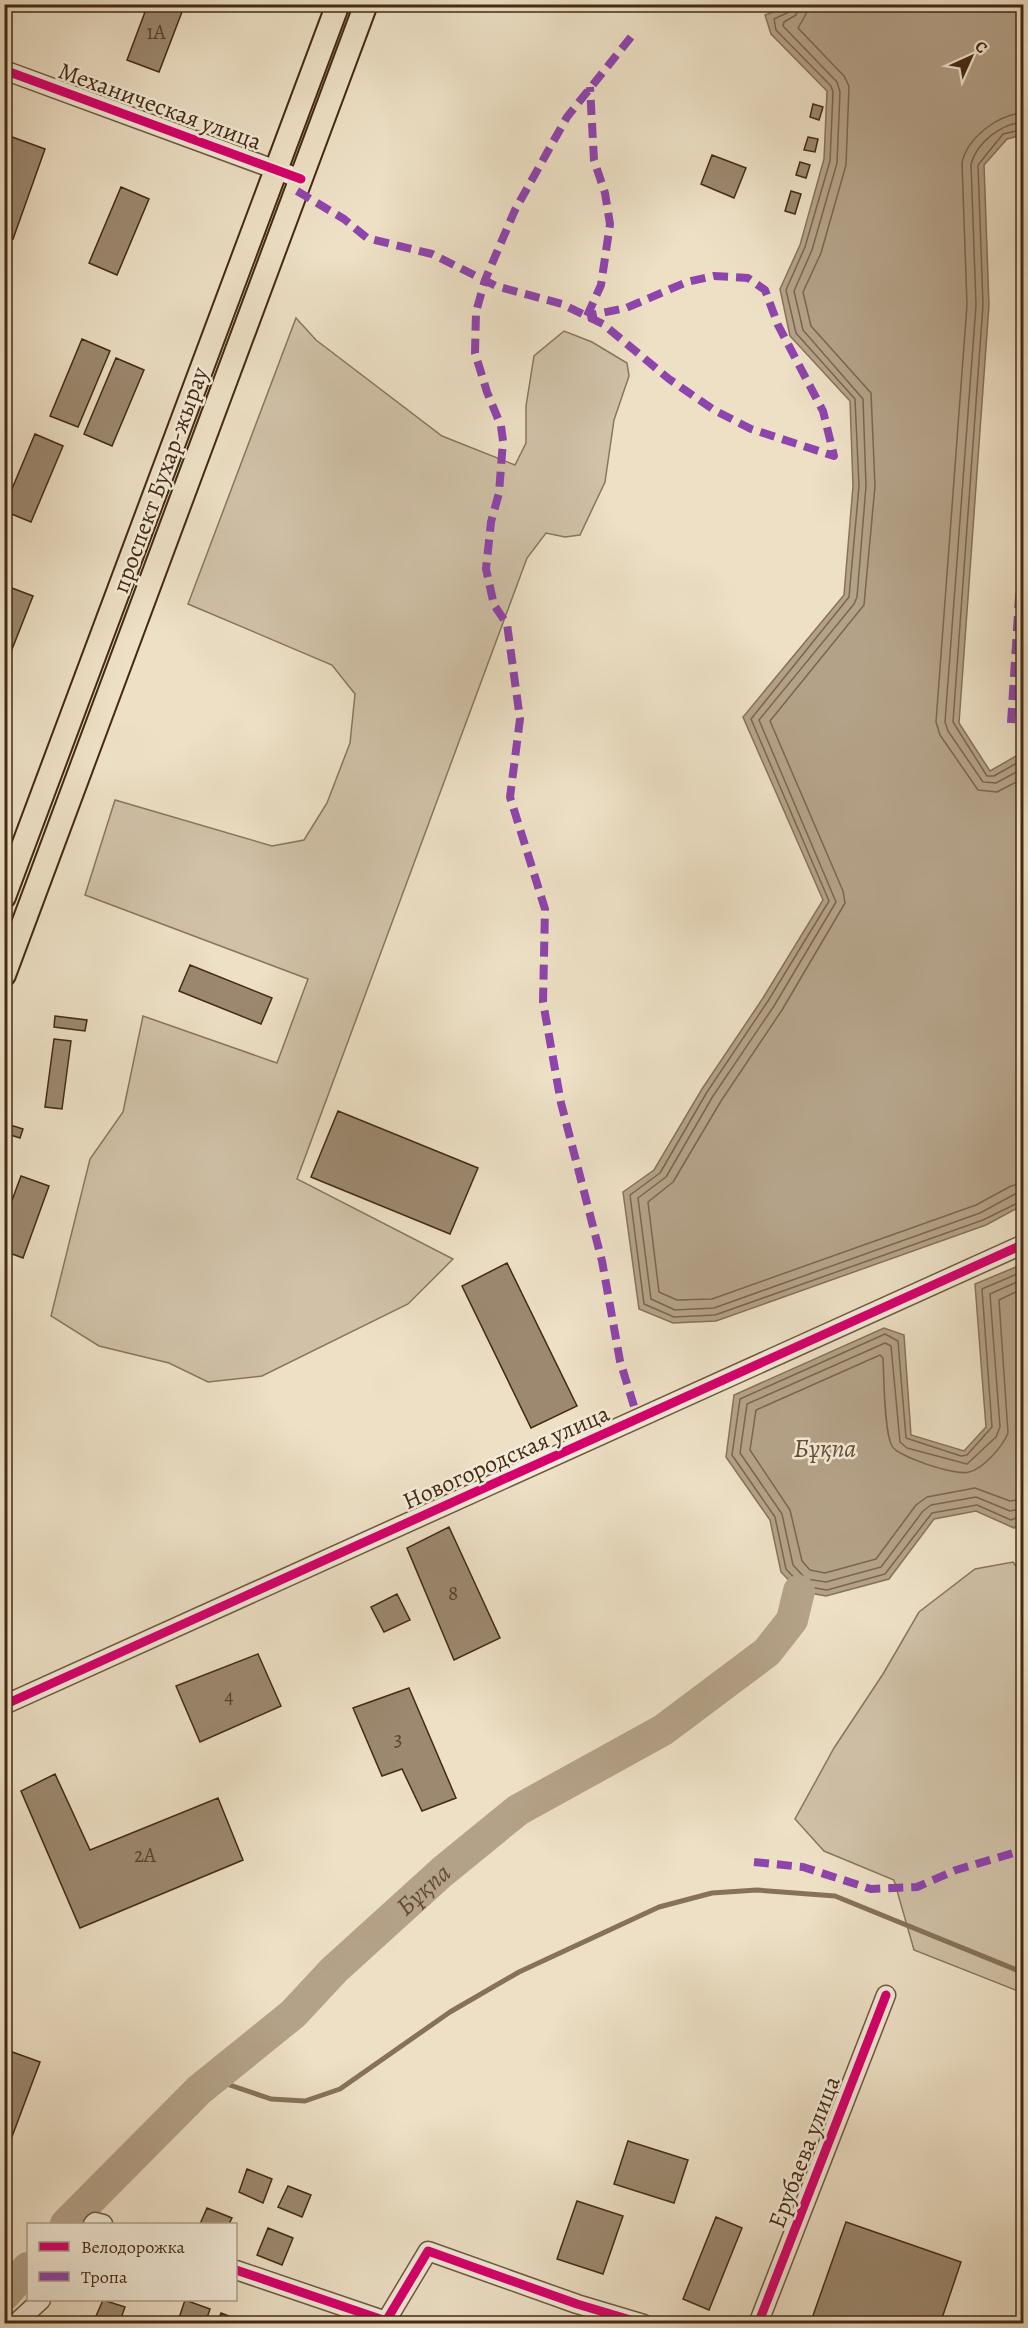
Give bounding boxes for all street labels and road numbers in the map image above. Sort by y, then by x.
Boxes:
street label: Механическая улица [54,54,266,158]
street label: проспект Бухар-жырау [104,362,216,597]
street label: Новогородская улица [398,1397,614,1517]
street label: Ерубаева улица [760,2071,848,2233]

